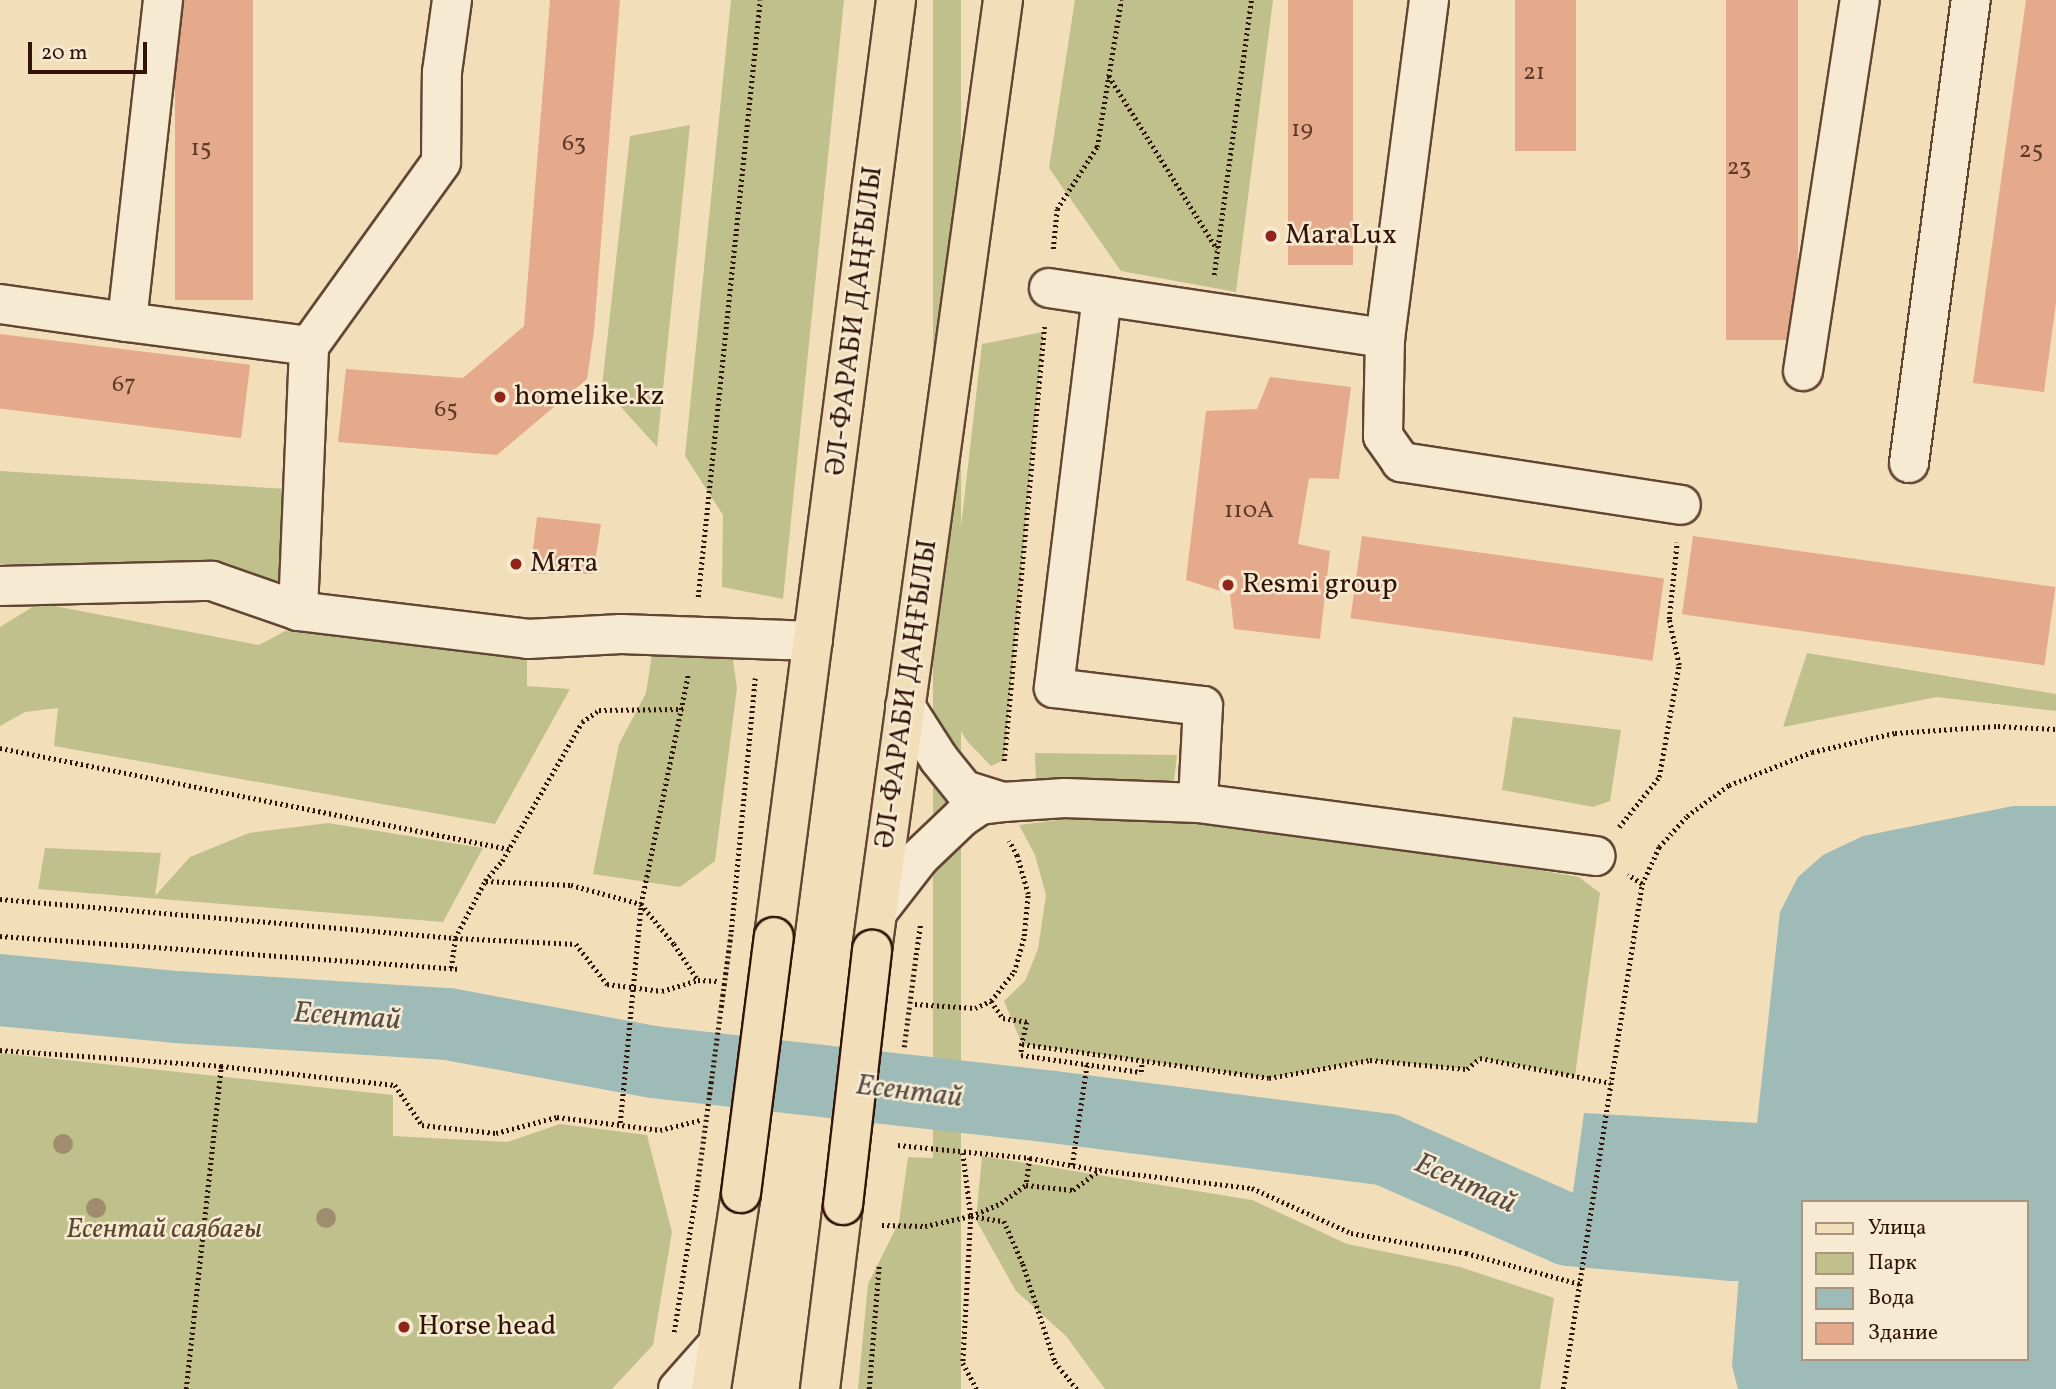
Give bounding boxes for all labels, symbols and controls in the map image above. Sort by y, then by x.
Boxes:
scale bar [32,28,150,72]
text: 20 m [41,39,87,68]
house number: 21 [1523,60,1545,88]
house number: 19 [1291,117,1313,145]
house number: 63 [562,131,586,159]
house number: 15 [191,136,211,164]
house number: 25 [2019,138,2043,166]
house number: 23 [1727,155,1751,183]
street label: ӘЛ-ФАРАБИ ДАҢҒЫЛЫ [819,164,891,478]
place label: MaraLux [1285,219,1397,253]
marker: MaraLux [1263,228,1279,244]
house number: 67 [112,372,136,400]
place label: homelike.kz [514,380,664,414]
marker: homelike.kz [492,389,508,405]
house number: 65 [434,397,458,425]
house number: 110А [1224,498,1274,526]
street label: ӘЛ-ФАРАБИ ДАҢҒЫЛЫ [869,537,945,851]
place label: Мята [530,547,598,581]
marker: Мята [508,556,524,572]
place label: Resmi group [1242,568,1397,602]
marker: Resmi group [1220,577,1236,593]
water label: Есентай [292,995,402,1039]
water label: Есентай [853,1068,965,1116]
water label: Есентай [1409,1146,1521,1222]
legend [1800,1200,2028,1361]
park label: Есентай саябағы [66,1213,262,1247]
text: Улица [1868,1214,1926,1243]
text: Парк [1868,1249,1917,1278]
text: Вода [1868,1284,1915,1313]
place label: Horse head [418,1310,556,1344]
marker: Horse head [396,1319,412,1335]
text: Здание [1868,1319,1938,1348]

